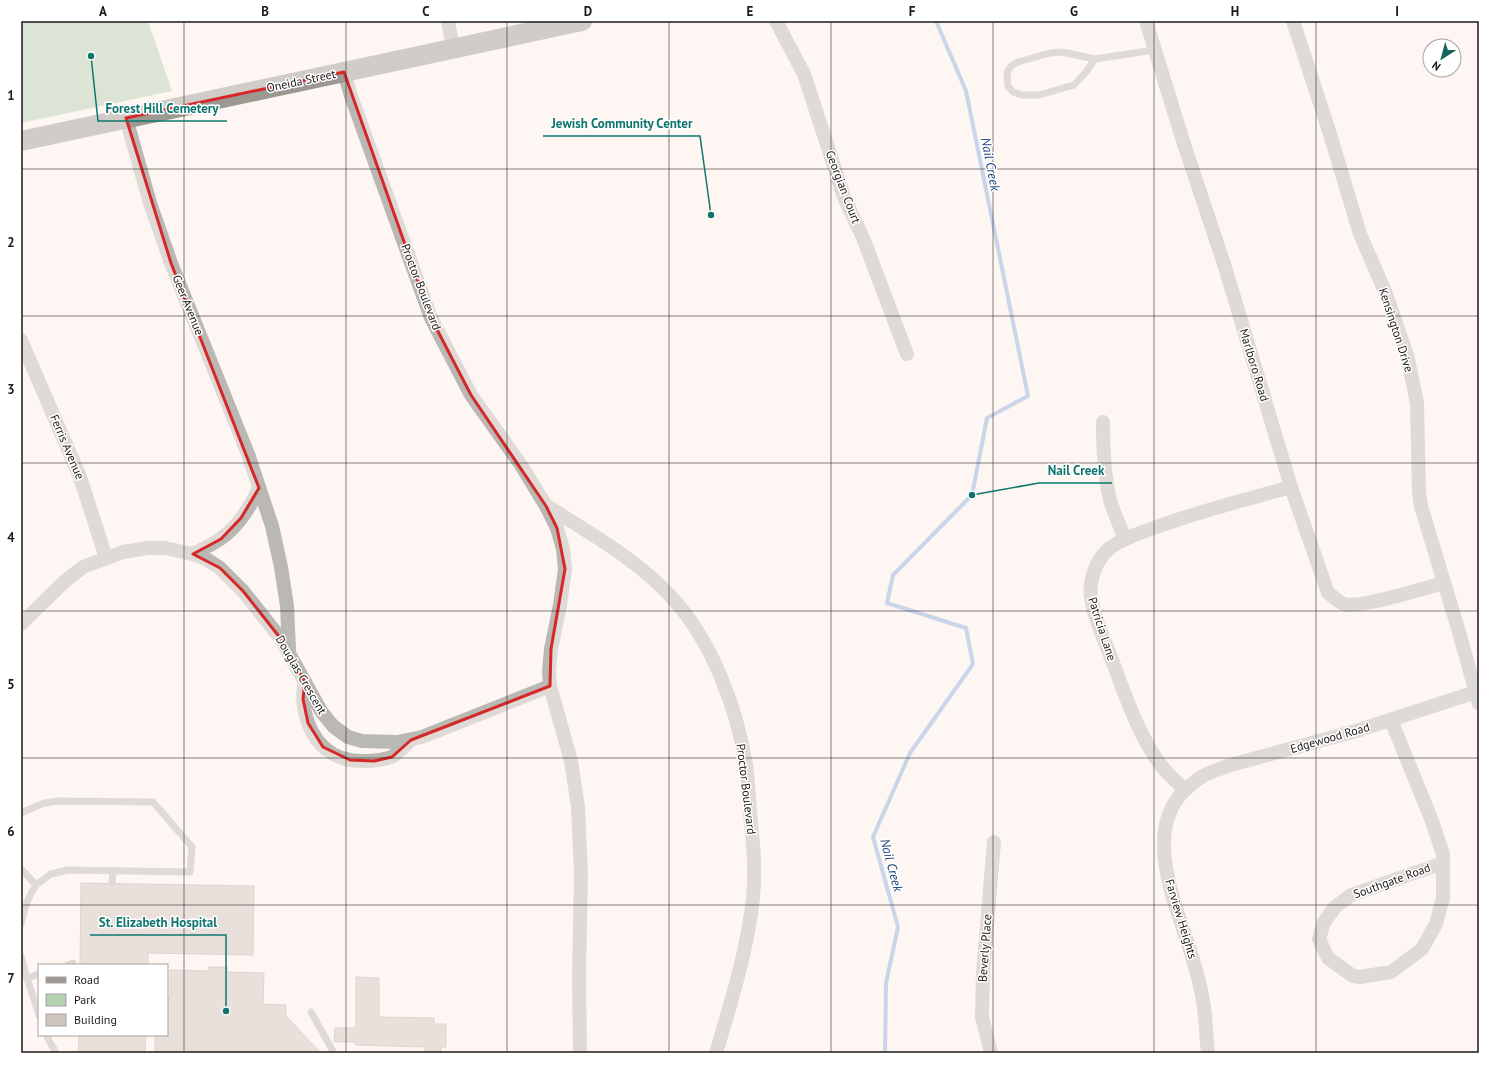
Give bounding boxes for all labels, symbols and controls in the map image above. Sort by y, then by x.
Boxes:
text: A [99,3,107,20]
text: B [261,3,269,20]
text: C [422,3,430,20]
text: D [584,3,592,20]
text: E [747,3,754,20]
text: F [909,3,916,20]
text: G [1070,3,1078,20]
text: H [1231,3,1239,20]
text: I [1395,3,1399,20]
north arrow [1422,38,1462,78]
text: N [1429,58,1443,74]
street label: Oneida Street [265,66,337,95]
text: 1 [7,87,15,104]
callout: Forest Hill Cemetery [98,96,227,121]
text: Forest Hill Cemetery [105,100,219,117]
callout: Jewish Community Center [543,111,700,136]
text: Jewish Community Center [551,115,693,132]
water label: Nail Creek [977,136,1004,193]
street label: Georgian Court [823,148,864,225]
text: 2 [7,234,15,251]
street label: Proctor Boulevard [398,241,445,332]
street label: Geer Avenue [170,272,207,337]
street label: Kensington Drive [1376,286,1417,374]
street label: Marlboro Road [1236,327,1273,403]
text: 3 [7,381,15,398]
street label: Ferris Avenue [47,412,88,482]
callout: Nail Creek [1039,458,1112,483]
text: Nail Creek [1048,462,1105,479]
text: 4 [7,529,15,546]
street label: Patricia Lane [1085,595,1120,663]
street label: Douglas Crescent [273,633,330,717]
text: 5 [7,676,15,693]
street label: Edgewood Road [1288,719,1371,756]
street label: Proctor Boulevard [733,743,760,835]
text: 6 [7,823,15,840]
water label: Nail Creek [876,837,907,894]
street label: Southgate Road [1351,860,1432,901]
street label: Farview Heights [1162,877,1201,960]
callout: St. Elizabeth Hospital [90,910,226,935]
text: St. Elizabeth Hospital [99,914,217,931]
street label: Beverly Place [975,914,994,982]
legend [38,964,168,1036]
text: 7 [7,970,15,987]
text: Road [74,972,99,987]
text: Park [74,992,96,1007]
text: Building [74,1012,117,1027]

